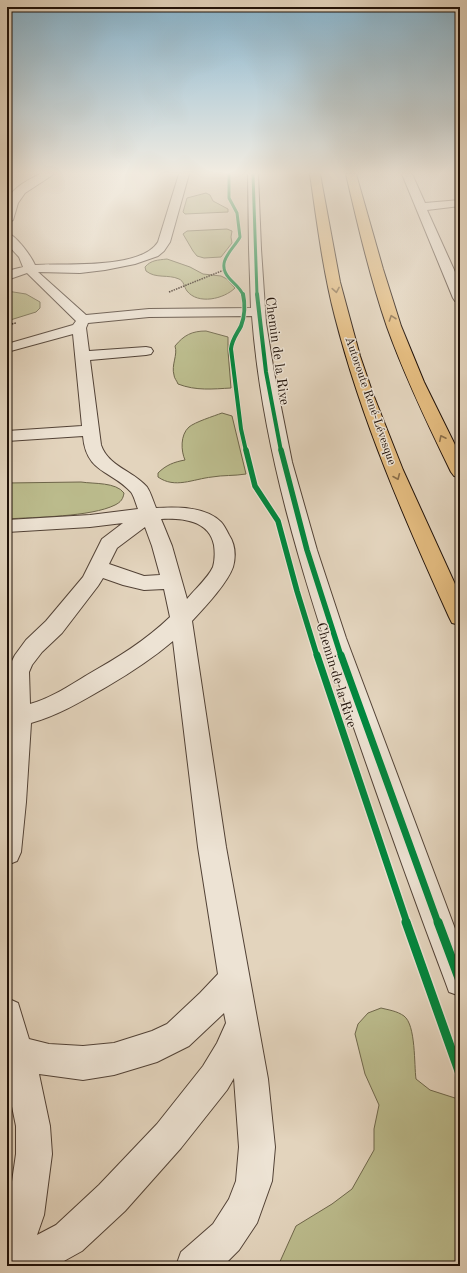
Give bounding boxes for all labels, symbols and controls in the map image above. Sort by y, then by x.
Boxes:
one-way arrow [331,287,340,293]
street label: Chemin de la Rive [262,296,292,406]
one-way arrow [388,315,396,322]
street label: Autoroute René-Lévesque [342,335,398,467]
one-way arrow [440,434,447,442]
one-way arrow [393,474,401,481]
street label: Chemin de la Rive [313,621,359,729]

